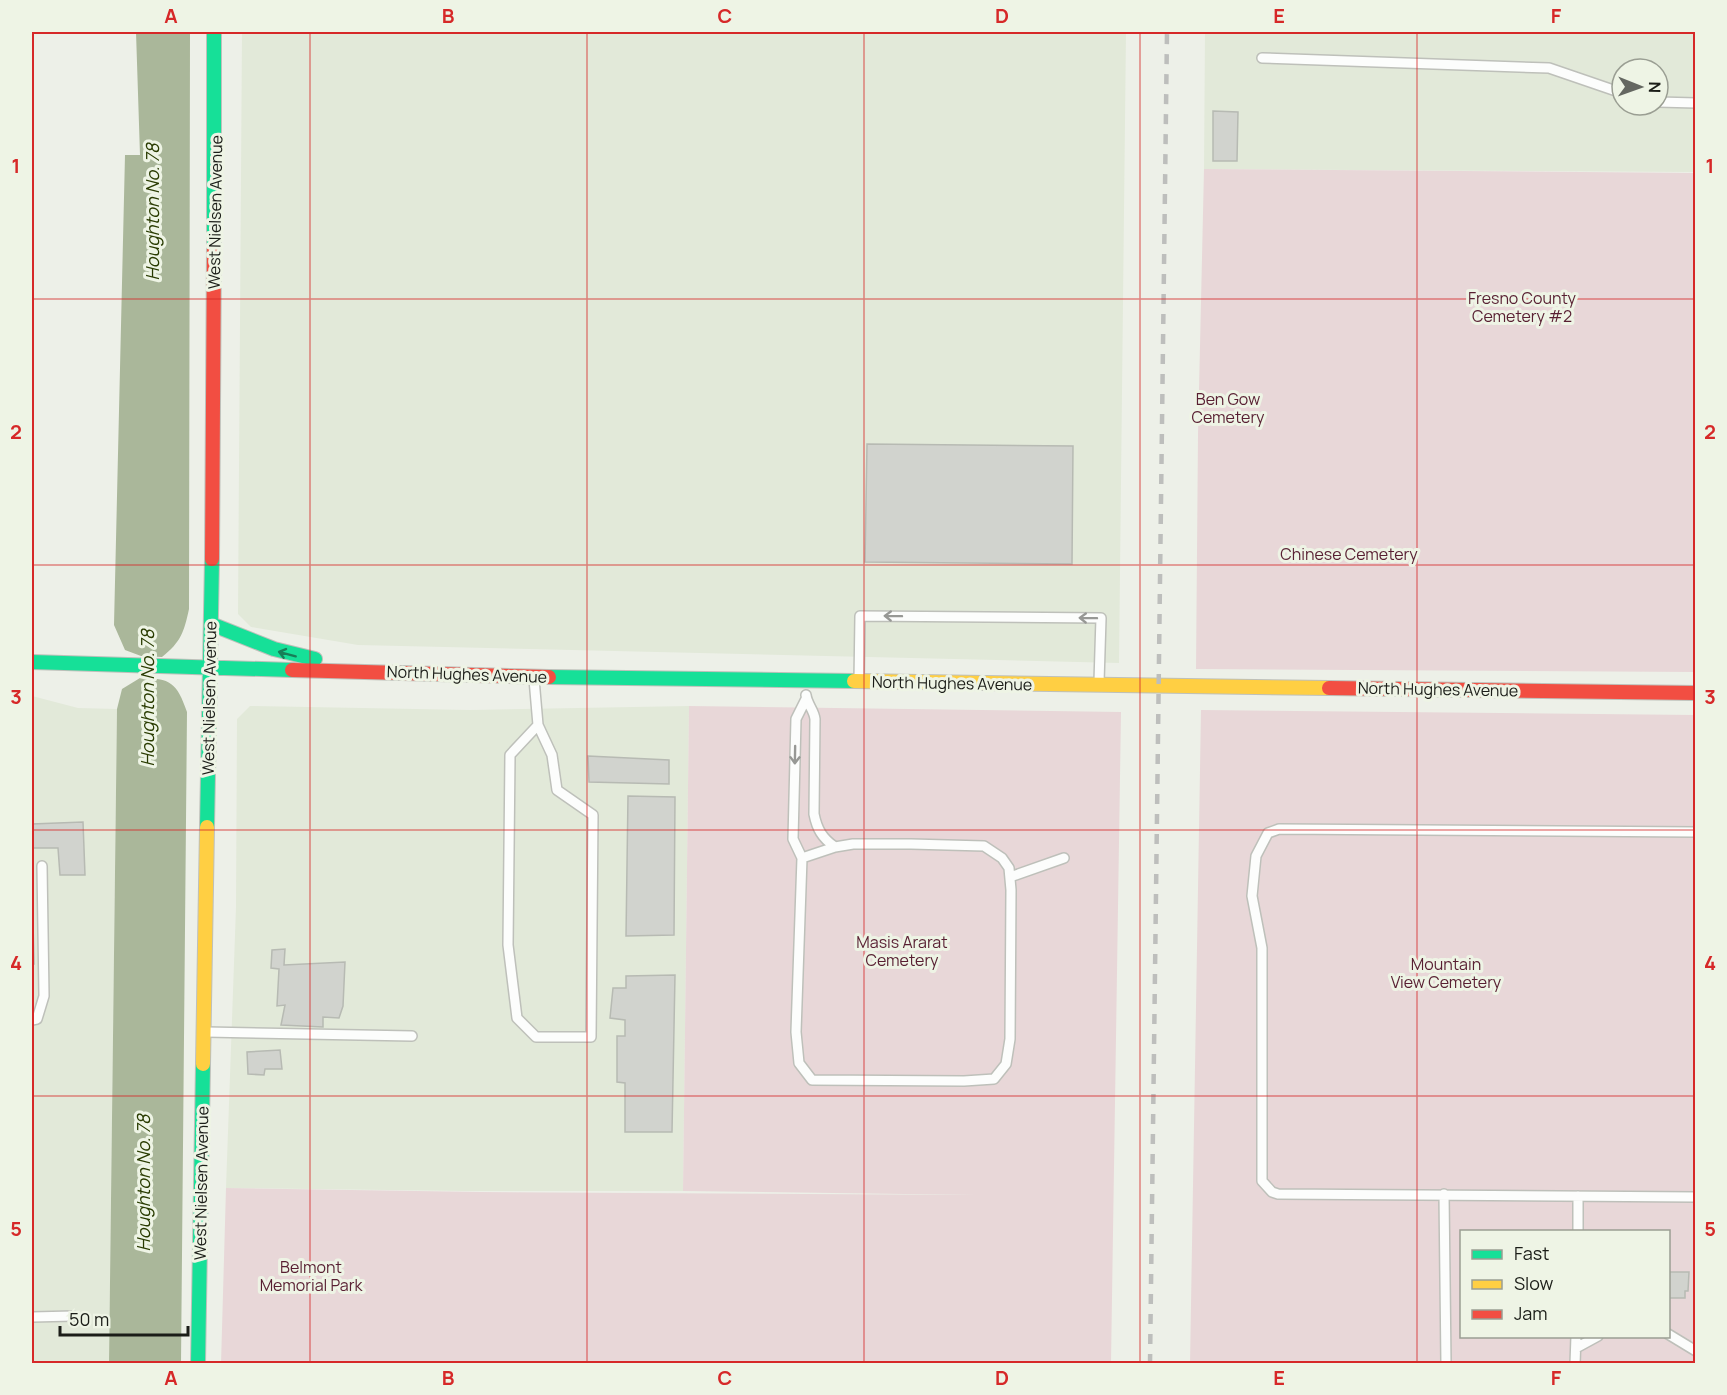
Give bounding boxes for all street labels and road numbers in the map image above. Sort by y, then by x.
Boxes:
street label: West Nielsen Avenue [203,135,227,289]
street label: West Nielsen Avenue [197,621,221,775]
street label: North Hughes Avenue [386,660,548,688]
street label: North Hughes Avenue [872,671,1032,695]
street label: North Hughes Avenue [1358,677,1518,701]
street label: West Nielsen Avenue [189,1106,213,1260]

